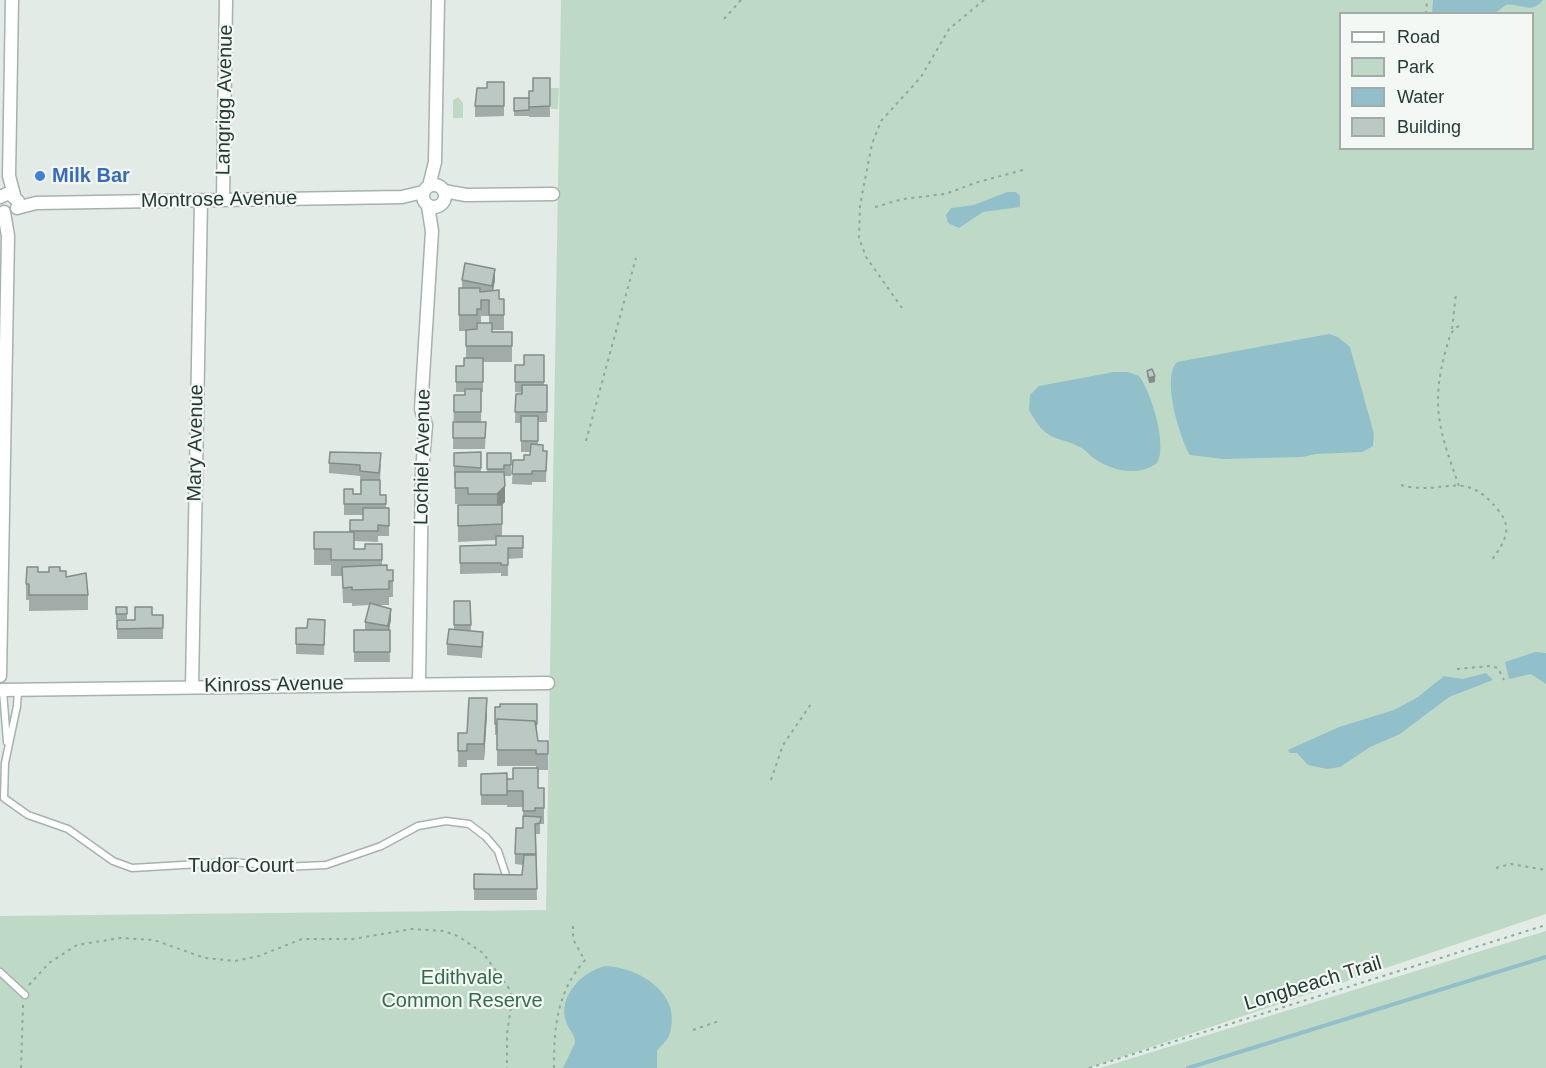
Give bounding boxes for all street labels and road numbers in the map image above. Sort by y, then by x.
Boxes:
street label: Langrigg Avenue [212,24,238,176]
street label: Montrose Avenue [141,187,297,213]
street label: Mary Avenue [183,384,209,502]
street label: Lochiel Avenue [410,389,436,525]
street label: Kinross Avenue [204,672,344,698]
street label: Tudor Court [188,854,294,878]
street label: Longbeach Trail [1241,952,1385,1016]

